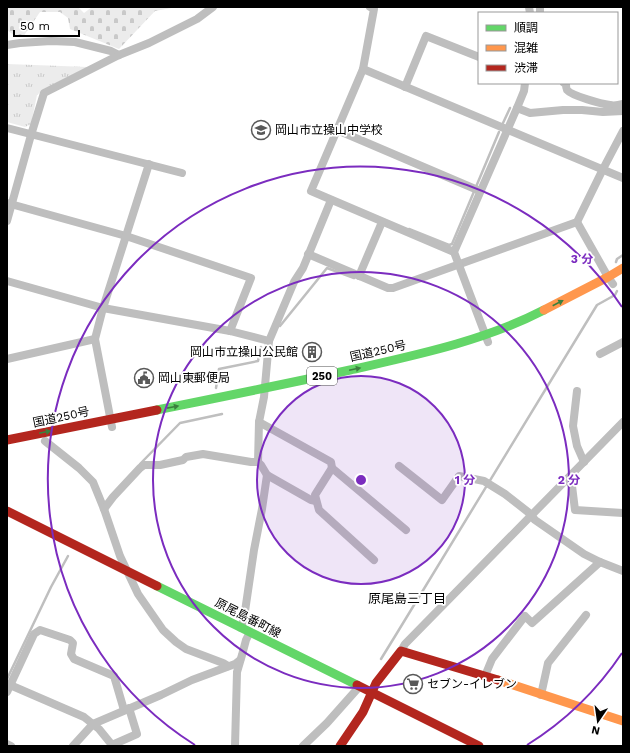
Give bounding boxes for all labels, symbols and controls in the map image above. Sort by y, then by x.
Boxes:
scale bar [14,12,79,38]
legend [478,12,618,84]
text: 50 m [20,19,50,33]
text: 順調 [514,21,538,35]
text: 混雑 [514,41,538,55]
text: 渋滞 [514,61,538,75]
school or university icon: 岡山市立操山中学校 [250,119,272,141]
place label: 岡山市立操山中学校 [275,123,383,137]
text: 3 分 [571,252,593,266]
one-way arrow [552,300,563,306]
street label: 国道250号 [348,338,408,364]
building icon: 岡山市立操山公民館 [301,341,323,363]
place label: 岡山市立操山公民館 [190,345,298,359]
one-way arrow [349,365,361,371]
public building icon: 岡山東郵便局 [133,367,155,389]
road number: 250 [307,367,337,385]
place label: 岡山東郵便局 [158,371,230,385]
one-way arrow [167,403,179,409]
street label: 国道250号 [31,404,91,430]
one-way arrow [39,429,51,435]
centre of rings [354,473,368,487]
text: 1 分 [455,473,475,487]
text: 2 分 [558,473,580,487]
district label: 原尾島三丁目 [368,591,446,606]
street label: 原尾島番町線 [213,595,283,641]
supermarket icon: セブン-イレブン [402,673,424,695]
place label: セブン-イレブン [427,677,517,691]
north arrow [578,701,618,741]
text: N [590,723,601,738]

